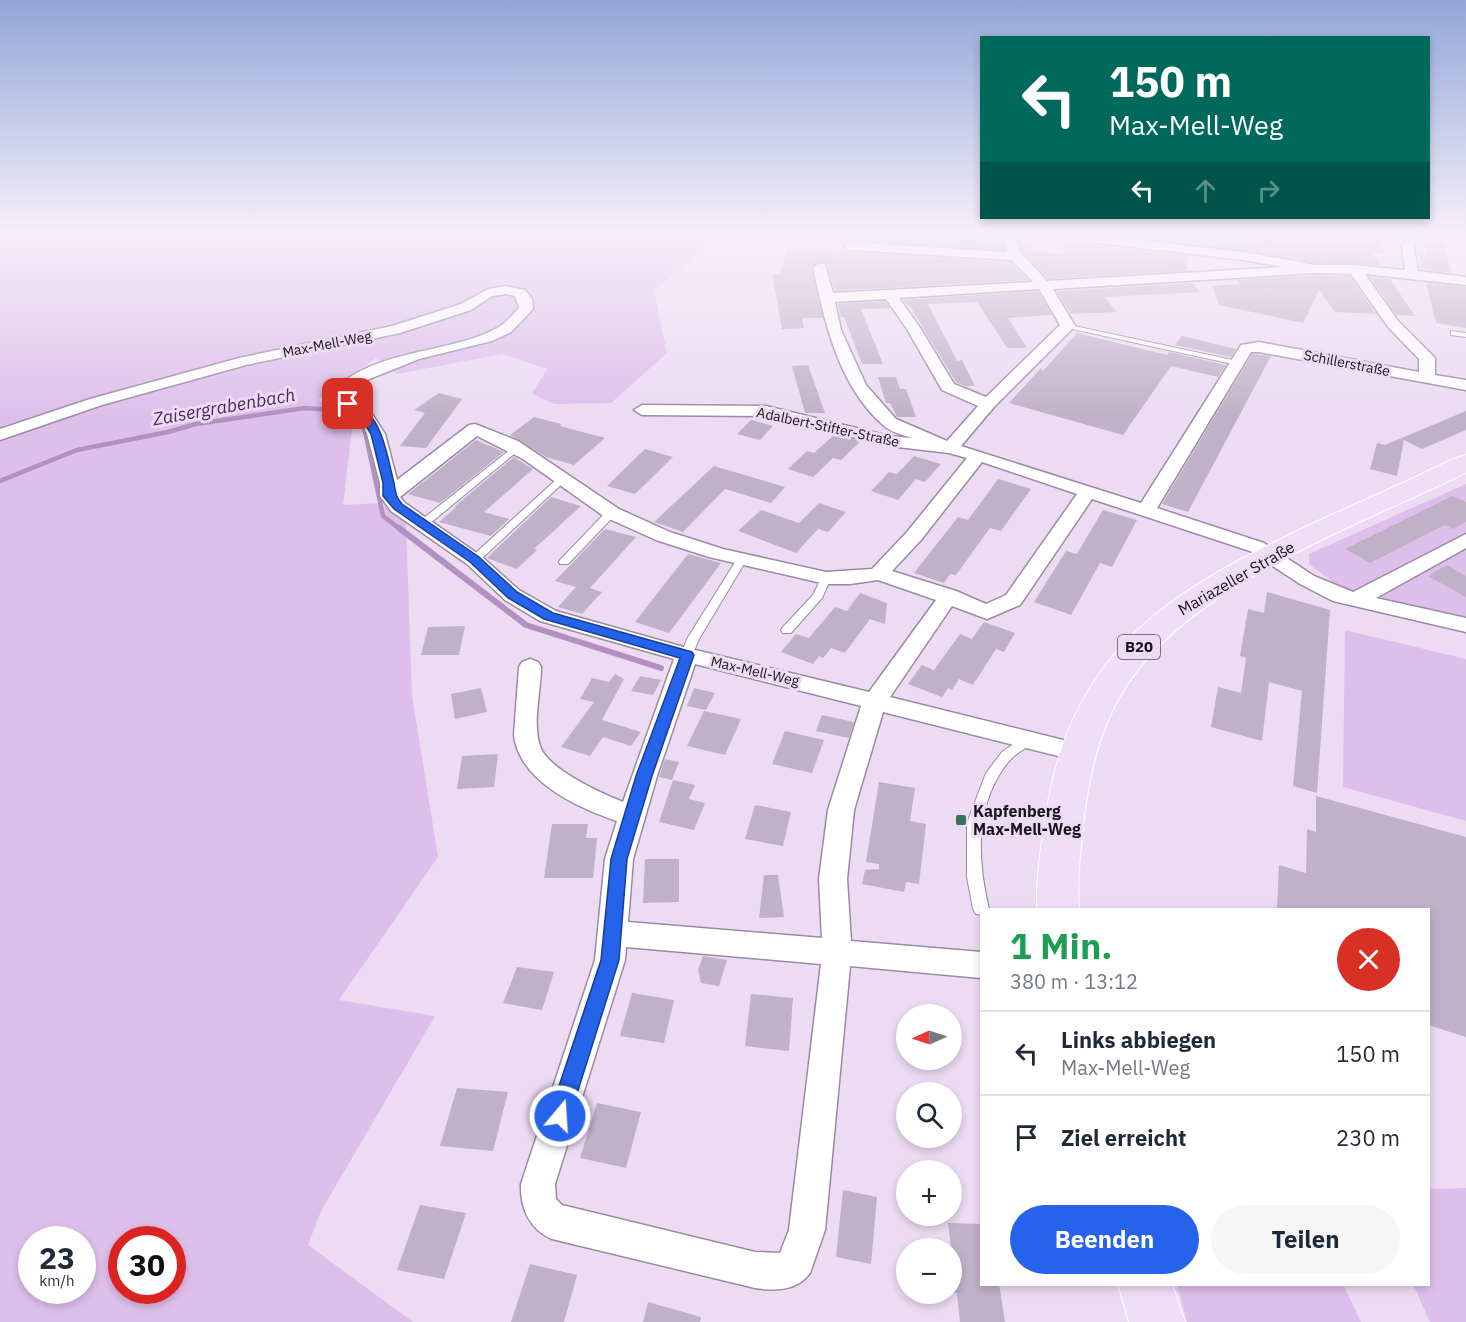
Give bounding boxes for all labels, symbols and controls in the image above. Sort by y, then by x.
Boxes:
text: 150 m [1109,54,1232,109]
icon: left [1010,60,1088,138]
text: Max-Mell-Weg [1109,107,1283,142]
icon: left [1126,174,1159,207]
icon: ahead [1189,174,1222,207]
icon: right [1252,174,1285,207]
street label: Max-Mell-Weg [281,326,374,361]
street label: Schillerstraße [1302,346,1392,380]
pin [322,378,373,429]
water label: Zaisergrabenbach [150,383,297,431]
icon: arrive [331,387,364,420]
street label: Adalbert-Stifter-Straße [755,403,901,451]
street label: Mariazeller Straße [1174,536,1298,620]
road number: B20 [1118,635,1160,659]
street label: Max-Mell-Weg [709,652,802,690]
place label: Kapfenberg Max-Mell-Weg [973,801,1081,839]
marker: Kapfenberg Max-Mell-Weg [954,813,968,827]
text: 1 Min. [1010,922,1113,969]
button: close [1337,928,1400,991]
text: 380 m · 13:12 [1010,968,1138,995]
north arrow [896,1004,962,1070]
map controls [896,1004,962,1304]
text: Links abbiegen [1061,1025,1216,1054]
icon: left [1010,1037,1043,1070]
text: 150 m [1336,1039,1400,1068]
text: Max-Mell-Weg [1061,1054,1190,1081]
button: search [896,1082,962,1148]
position arrow [528,1084,592,1148]
icon: arrive [1010,1121,1043,1154]
text: Ziel erreicht [1061,1123,1186,1152]
text: 230 m [1336,1123,1400,1152]
button: + [896,1160,962,1226]
button: Beenden [1010,1205,1199,1274]
button: Teilen [1211,1205,1400,1274]
speed limit sign: 30 [108,1226,186,1304]
text: 23 [39,1238,75,1277]
button: − [896,1238,962,1304]
text: km/h [39,1271,75,1290]

